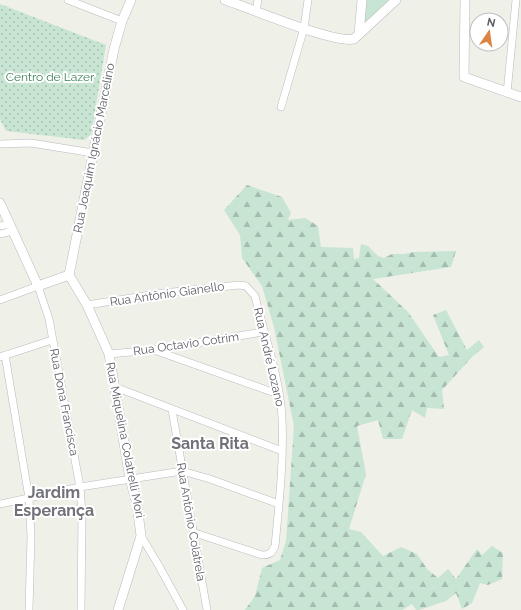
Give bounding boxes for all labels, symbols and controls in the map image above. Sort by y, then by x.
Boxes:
north arrow [469,12,509,52]
text: N [486,15,497,30]
street label: Rua Joaquim Ignácio Marcelino [71,62,117,234]
park label: Centro de Lazer [6,70,95,84]
street label: Rua Antônio Gianello [109,279,225,309]
street label: Rua André Lozano [251,306,287,408]
street label: Rua Octavio Cotrim [132,330,240,358]
street label: Rua Dona Francisca [47,347,81,457]
street label: Rua Miquelina Colatrelli Mori [103,361,147,519]
district label: Santa Rita [171,434,249,453]
street label: Rua Antônio Colatrela [174,462,208,582]
district label: Jardim Esperança [14,483,94,520]

